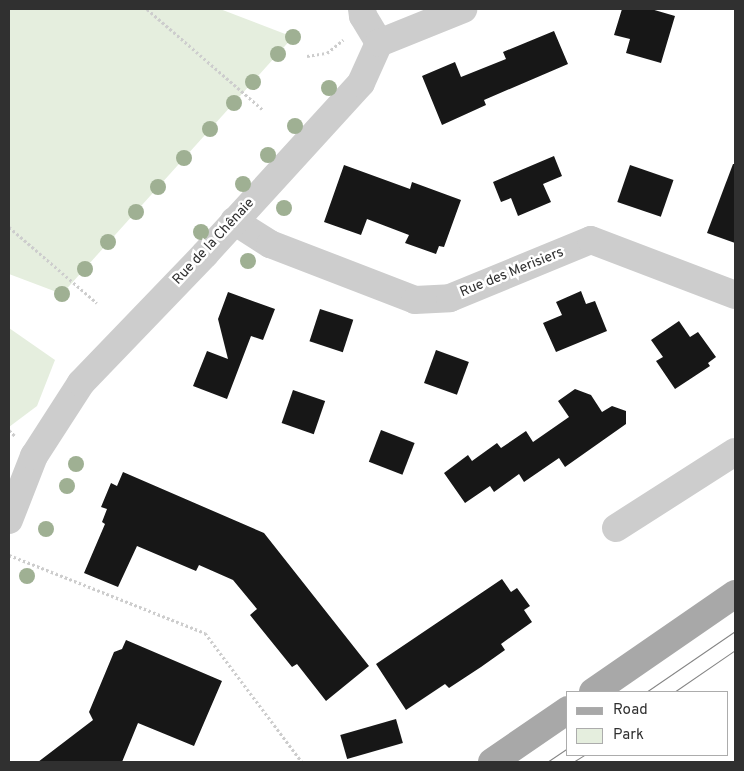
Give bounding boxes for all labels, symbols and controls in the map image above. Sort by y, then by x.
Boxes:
street label: Rue de la Chênaie [170,195,258,289]
street label: Rue des Merisiers [458,245,566,301]
legend [566,691,729,756]
text: Road [613,701,648,720]
text: Park [613,726,644,745]

